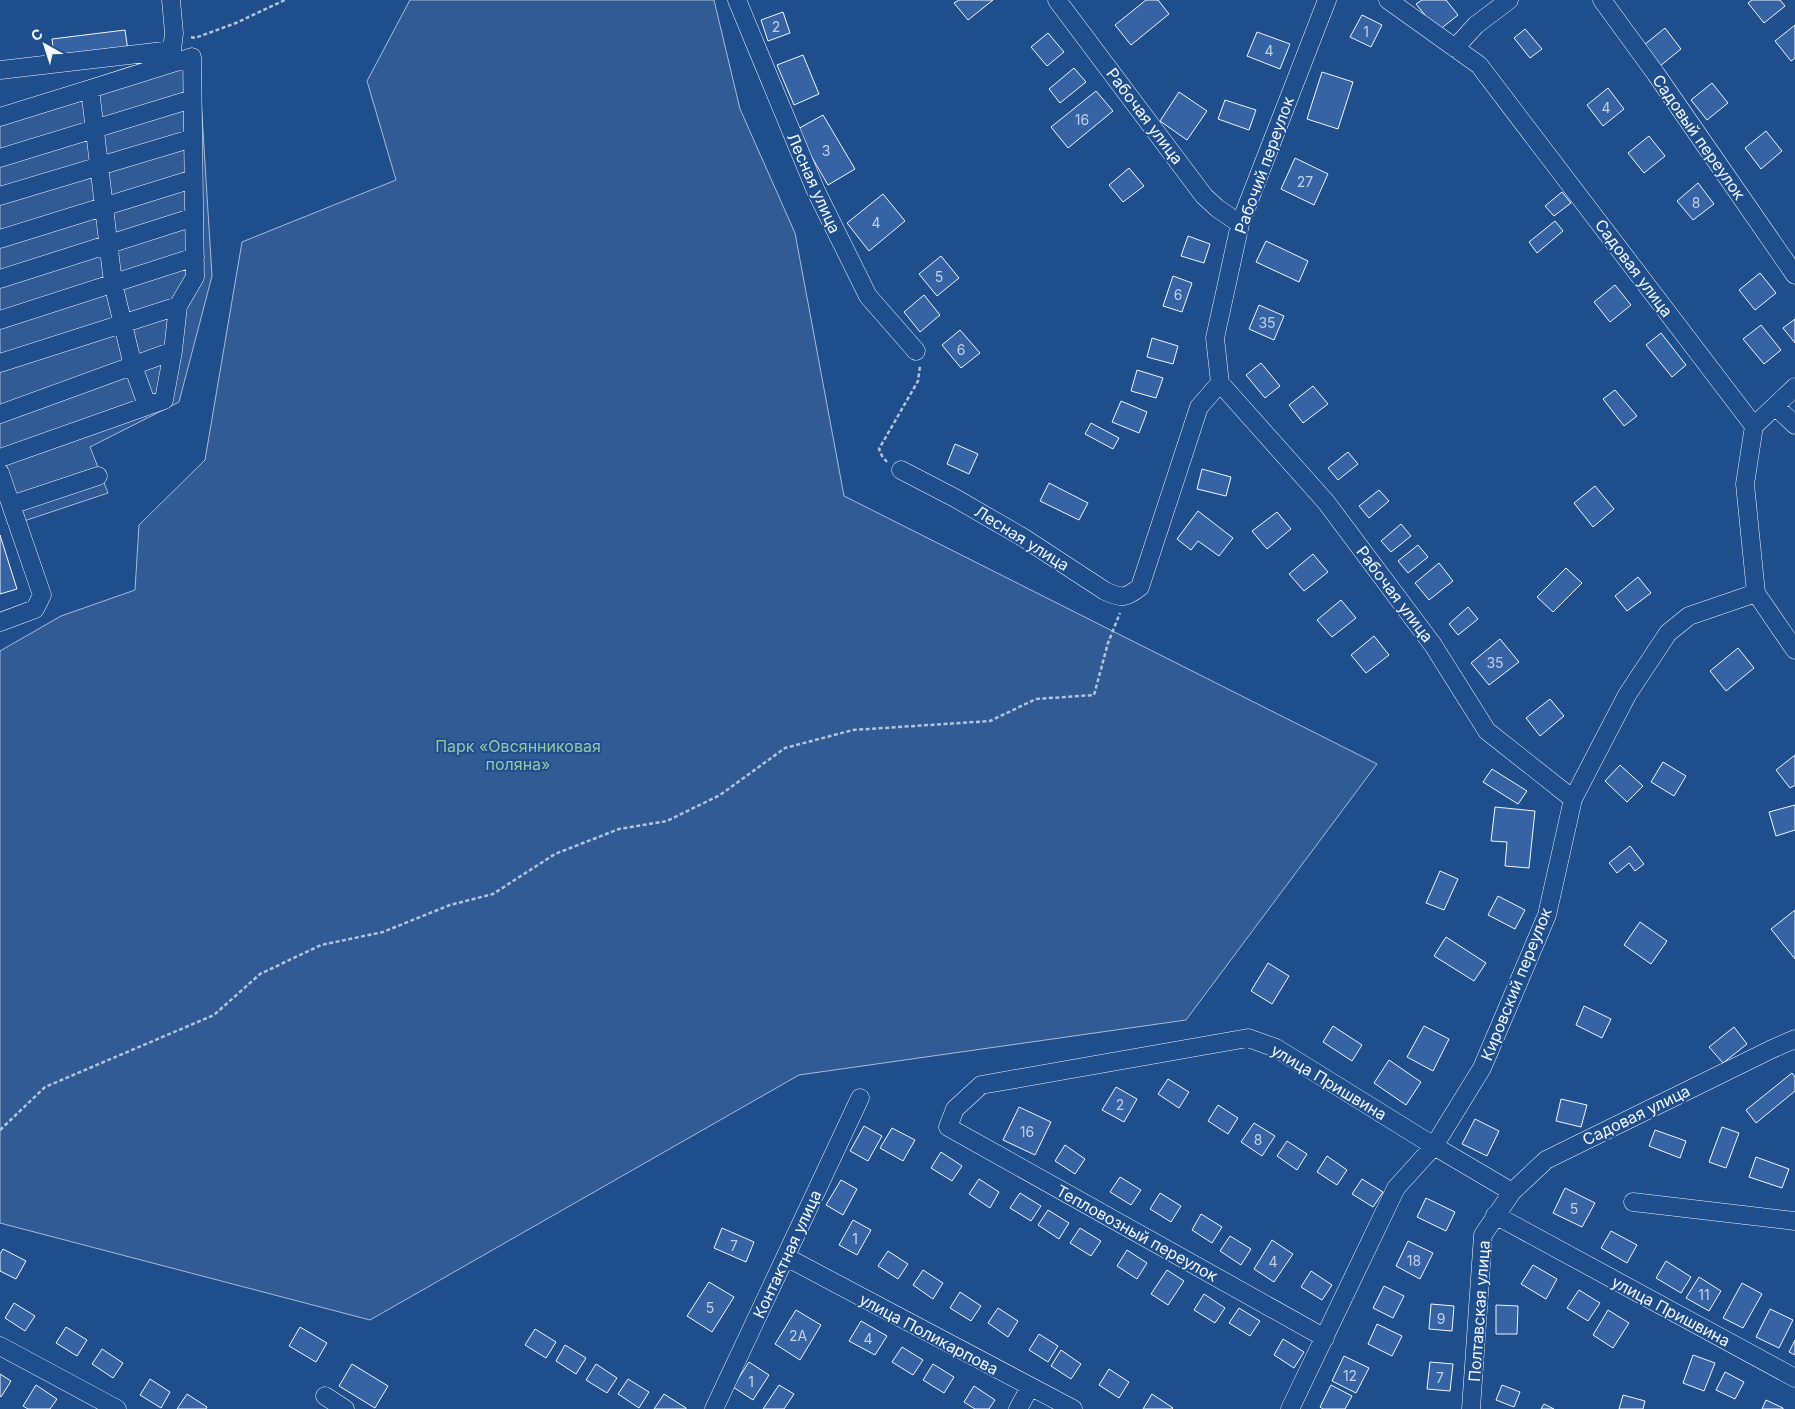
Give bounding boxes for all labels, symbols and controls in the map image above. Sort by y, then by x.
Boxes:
house number: 2 [772,18,780,35]
north arrow [20,20,70,70]
house number: 1 [1363,23,1369,40]
text: С [27,25,46,44]
house number: 4 [1264,42,1274,59]
street label: Рабочая улица [1102,64,1188,168]
street label: Садовый переулок [1648,70,1750,204]
street label: Рабочий переулок [1230,93,1298,236]
house number: 4 [1601,99,1611,116]
house number: 16 [1075,111,1089,128]
street label: Лесная улица [783,130,845,236]
house number: 3 [822,142,830,159]
house number: 27 [1297,173,1313,190]
house number: 8 [1692,194,1700,211]
house number: 4 [871,214,881,231]
street label: Садовая улица [1591,215,1677,321]
house number: 5 [935,268,943,285]
house number: 6 [1174,286,1182,303]
house number: 35 [1258,314,1276,331]
house number: 6 [957,341,965,358]
street label: Лесная улица [971,501,1073,575]
street label: Рабочая улица [1352,542,1438,646]
house number: 35 [1486,654,1504,671]
park label: Парк «Овсянниковая поляна» [435,736,601,774]
street label: Кировский переулок [1476,904,1556,1063]
street label: улица Пришвина [1268,1040,1390,1124]
street label: Садовая улица [1579,1080,1693,1150]
house number: 2 [1116,1096,1124,1113]
house number: 16 [1020,1123,1034,1140]
house number: 8 [1254,1131,1262,1148]
street label: Тепловозный переулок [1053,1180,1222,1286]
street label: Контактная улица [749,1187,825,1321]
house number: 5 [1570,1200,1578,1217]
house number: 1 [852,1230,858,1247]
house number: 7 [730,1237,738,1254]
street label: Полтавская улица [1464,1240,1494,1382]
house number: 18 [1407,1252,1421,1269]
house number: 4 [1268,1253,1278,1270]
street label: улица Пришвина [1608,1271,1734,1351]
house number: 11 [1698,1286,1710,1303]
street label: улица Поликарпова [856,1289,1002,1379]
house number: 5 [706,1299,714,1316]
house number: 9 [1437,1310,1445,1327]
house number: 2А [789,1327,807,1344]
house number: 4 [863,1330,873,1347]
house number: 12 [1343,1367,1357,1384]
house number: 7 [1436,1369,1444,1386]
house number: 1 [748,1373,754,1390]

